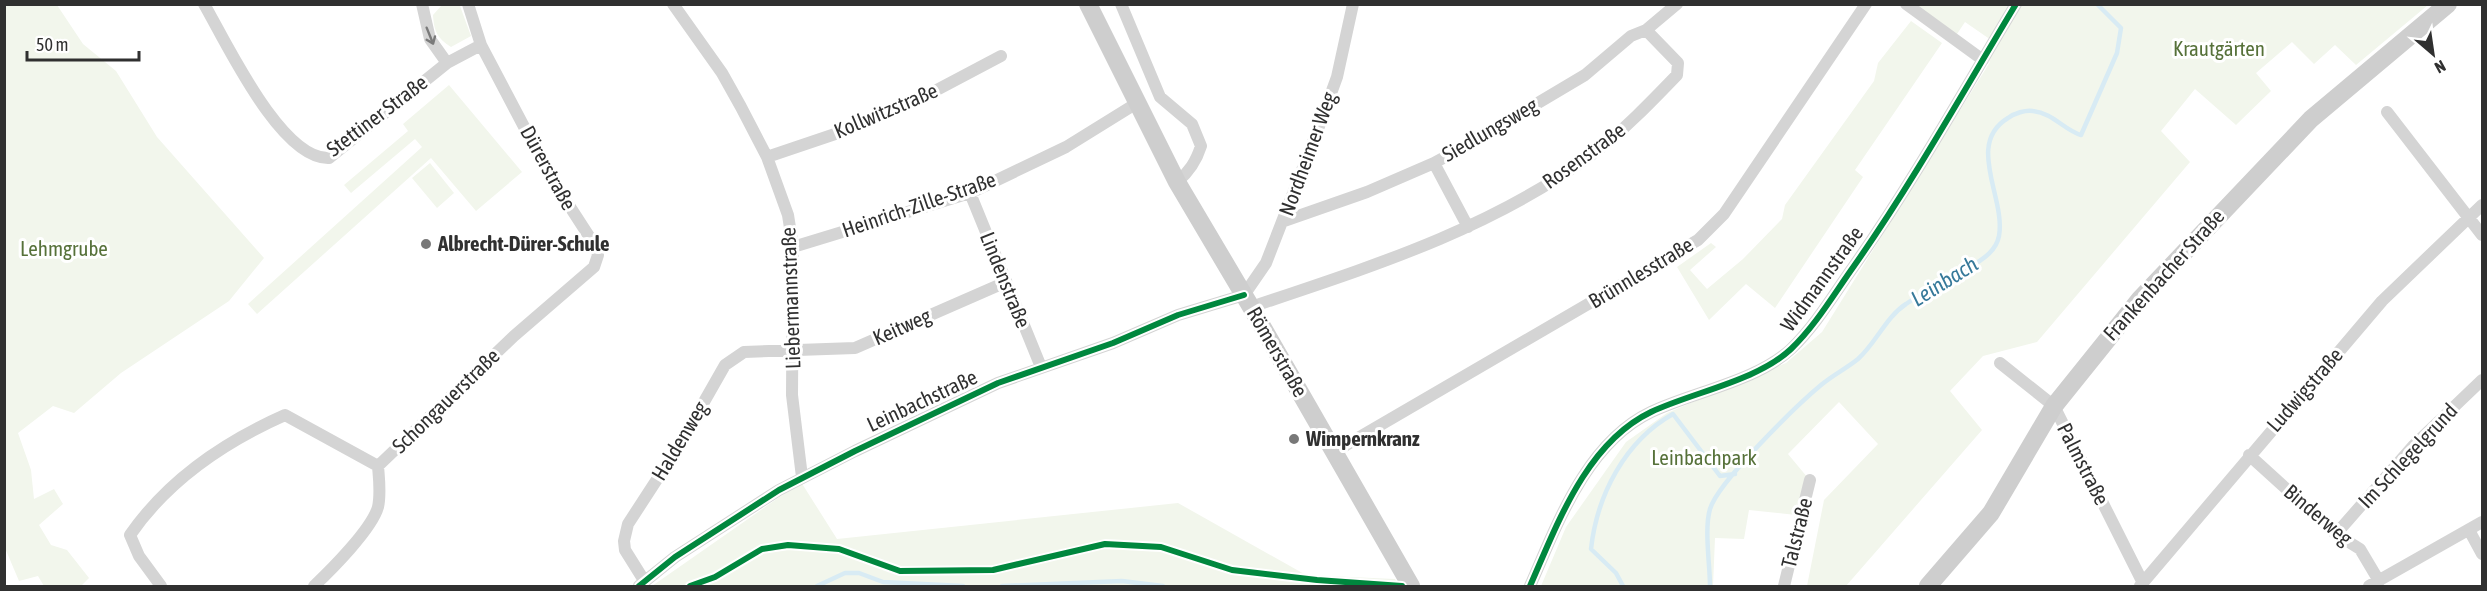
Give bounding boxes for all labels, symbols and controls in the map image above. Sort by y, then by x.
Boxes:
scale bar [27,24,140,62]
north arrow [2403,24,2463,84]
one-way arrow [425,26,436,44]
text: 50 m [36,34,68,55]
park label: Krautgärten [2173,36,2265,60]
text: N [2432,57,2449,77]
street label: Stettiner Straße [321,70,431,161]
street label: Kollwitzstraße [830,78,941,143]
street label: Nordheimer Weg [1274,89,1341,219]
street label: Siedlungsweg [1437,92,1542,166]
street label: Rosenstraße [1538,117,1629,193]
street label: Dürerstraße [516,121,582,214]
street label: Heinrich-Zille-Straße [839,167,999,242]
street label: Frankenbacher Straße [2098,204,2229,345]
street label: Widmannstraße [1775,221,1867,335]
street label: Liebermannstraße [776,227,804,369]
street label: Lindenstraße [976,228,1036,331]
place label: Albrecht-Dürer-Schule [437,231,610,255]
street label: Brünnlesstraße [1584,232,1697,313]
park label: Lehmgrube [20,236,108,260]
marker: Albrecht-Dürer-Schule [419,237,433,251]
water label: Leinbach [1906,250,1982,312]
street label: Römerstraße [1243,302,1313,401]
street label: Keitweg [869,303,934,349]
street label: Schongauerstraße [387,343,504,457]
street label: Ludwigstraße [2261,343,2347,436]
street label: Leinbachstraße [863,364,980,436]
street label: Haldenweg [646,397,712,484]
street label: Im Schlegelgrund [2353,398,2462,512]
street label: Palmstraße [2053,419,2115,509]
place label: Wimpernkranz [1305,426,1420,450]
marker: Wimpernkranz [1287,432,1301,446]
park label: Leinbachpark [1651,445,1757,469]
street label: Binderweg [2280,479,2358,550]
street label: Talstraße [1776,495,1816,570]

